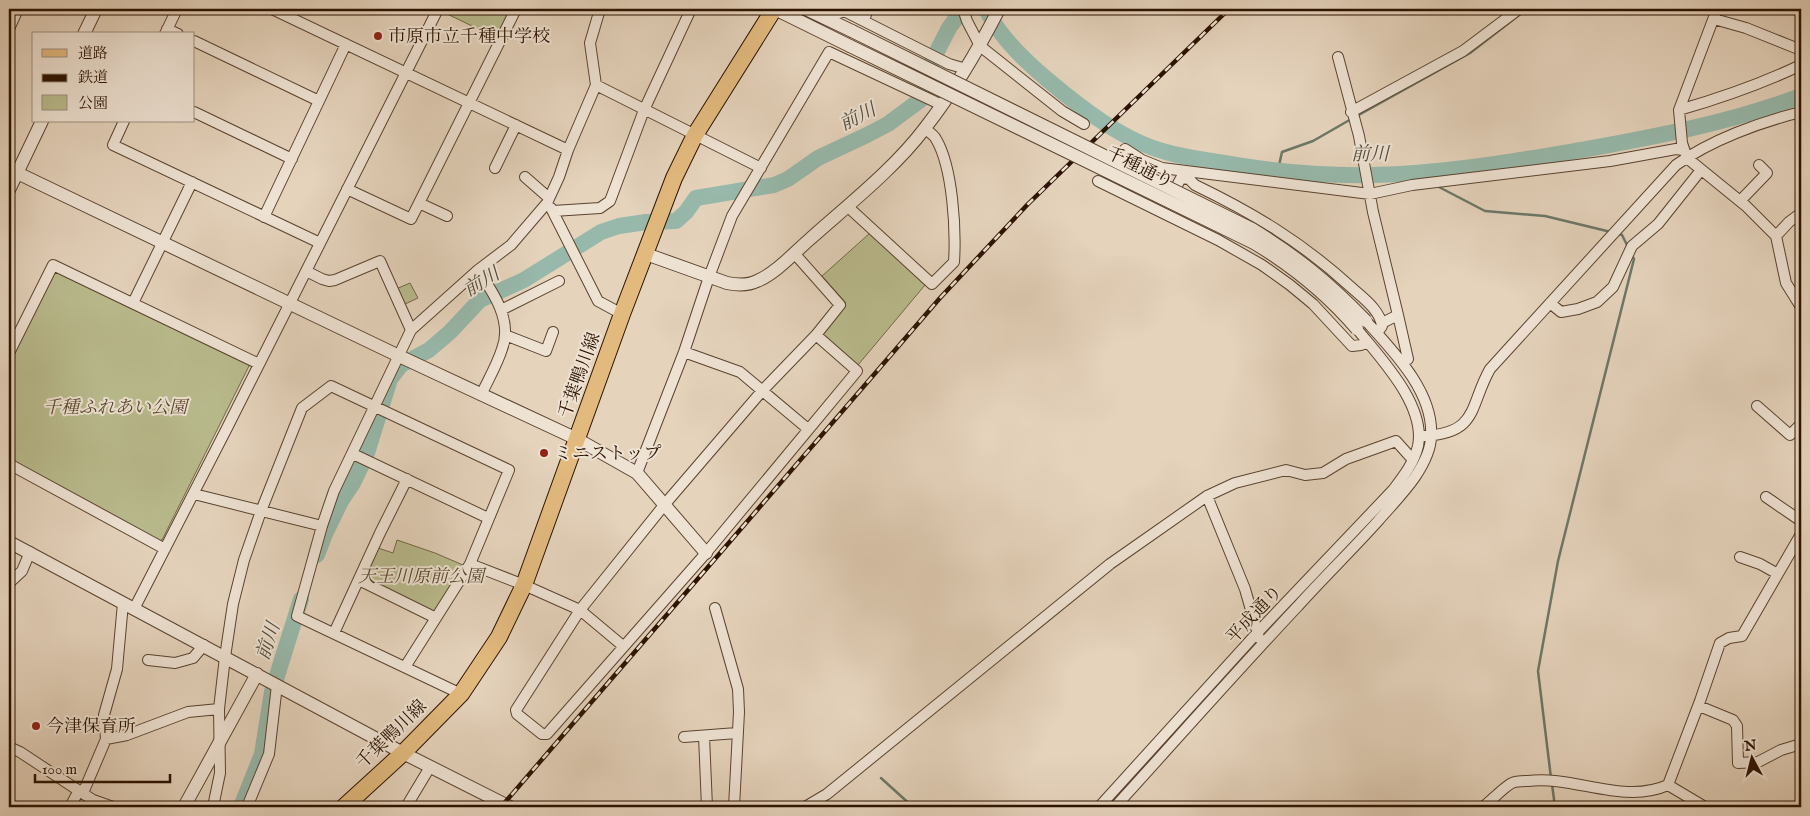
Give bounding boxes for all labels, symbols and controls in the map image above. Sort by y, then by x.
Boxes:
place label: 市原市立千種中学校 [388,26,550,49]
marker: 市原市立千種中学校 [372,30,384,42]
legend [32,32,195,122]
text: 道路 [78,44,108,63]
text: 鉄道 [78,68,108,87]
text: 公園 [78,94,108,113]
water label: 前川 [836,98,882,137]
street label: 千種通り [1102,142,1177,194]
water label: 前川 [1351,143,1391,167]
water label: 前川 [460,262,506,303]
street label: 千葉鴨川線 [554,329,607,422]
park label: 千種ふれあい公園 [43,397,190,420]
place label: ミニストップ [554,443,661,466]
marker: ミニストップ [538,447,550,459]
park label: 天王川原前公園 [358,566,487,589]
street label: 平成通り [1222,581,1288,649]
water label: 前川 [251,618,287,664]
street label: 千葉鴨川線 [352,696,432,775]
place label: 今津保育所 [46,716,136,739]
marker: 今津保育所 [30,720,42,732]
north arrow [1728,734,1778,784]
text: N [1742,736,1758,756]
scale bar [35,751,170,783]
text: 100 m [42,760,78,779]

